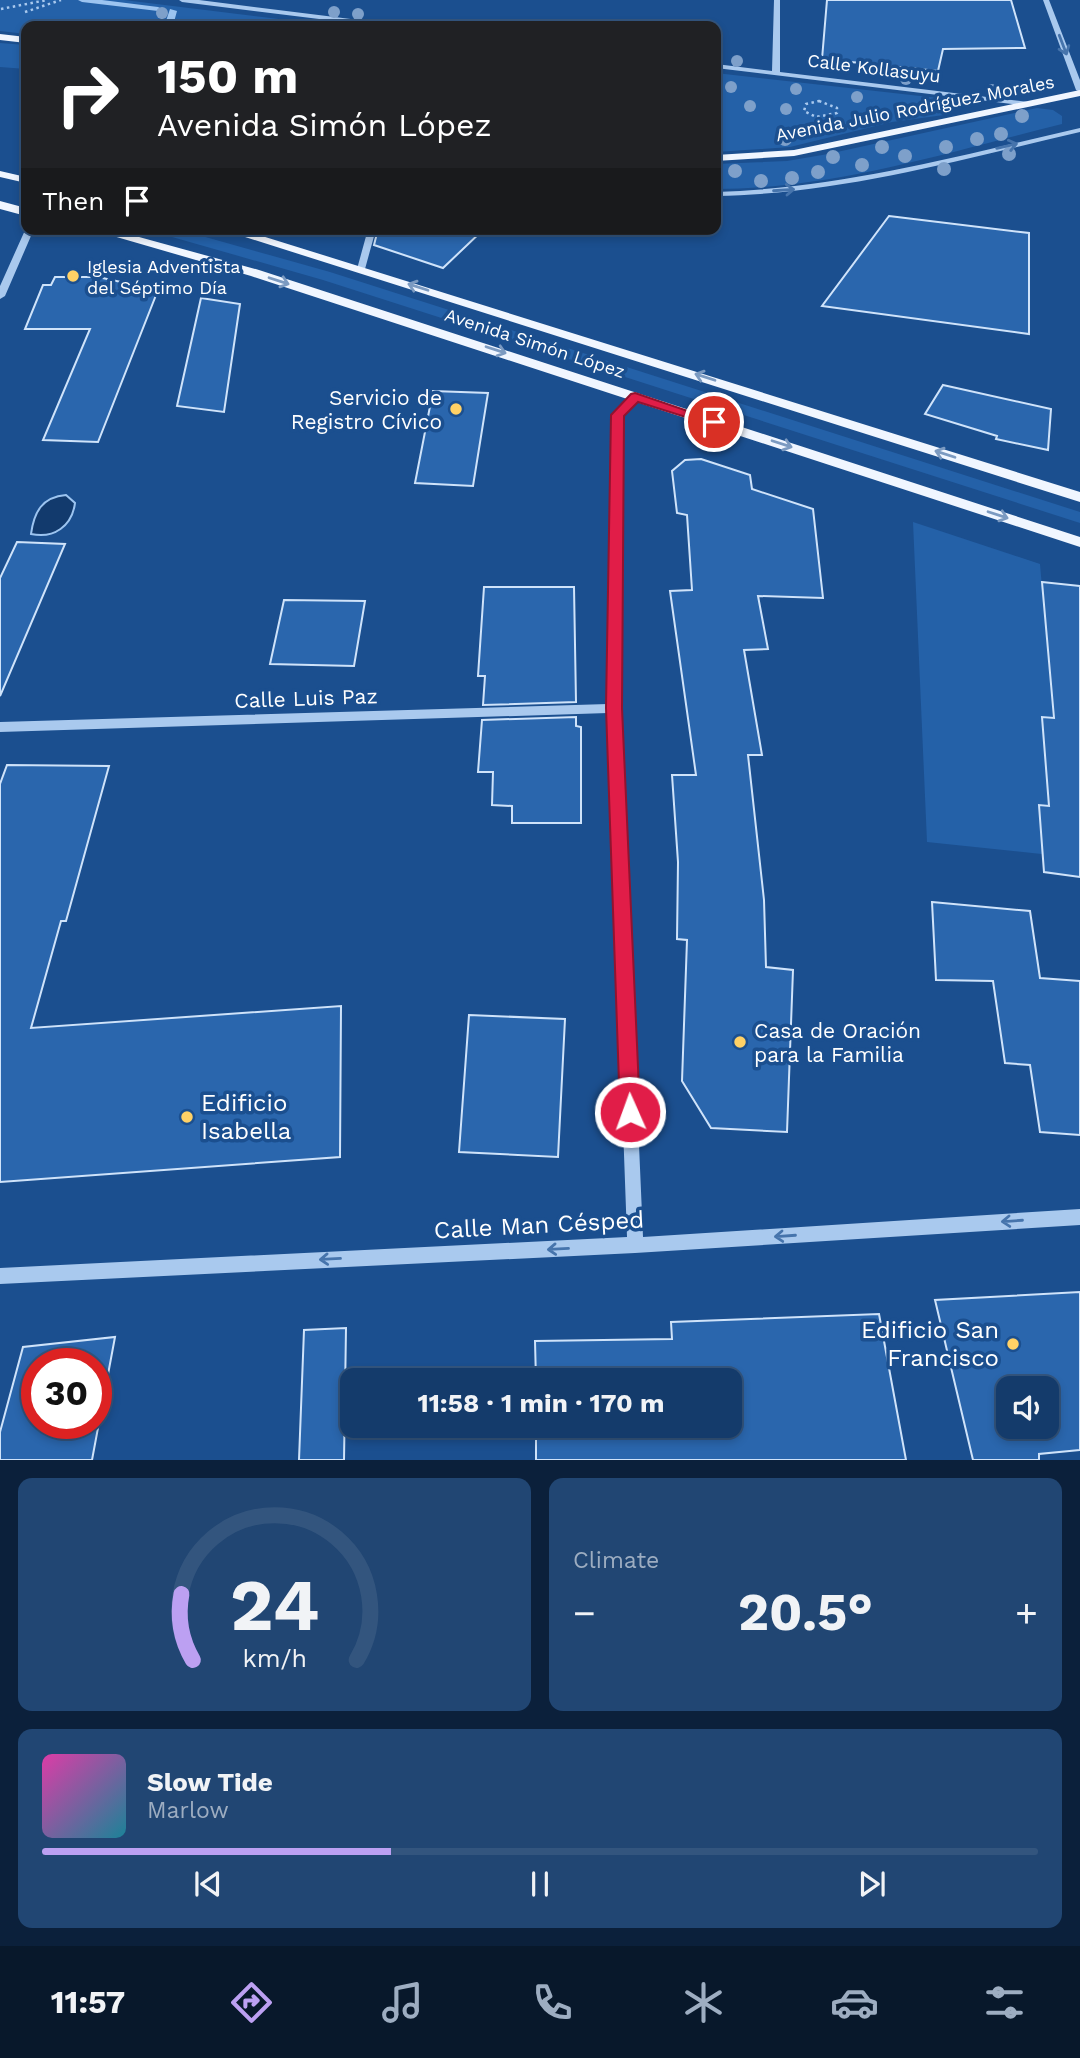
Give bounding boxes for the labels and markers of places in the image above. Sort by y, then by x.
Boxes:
place label: Iglesia Adventista del Séptimo Día [87,256,240,298]
marker: Iglesia Adventista del Séptimo Día [65,268,81,284]
place label: Servicio de Registro Cívico [291,385,442,434]
pin [684,392,744,452]
marker: Servicio de Registro Cívico [448,401,464,417]
place label: Casa de Oración para la Familia [754,1018,921,1067]
marker: Casa de Oración para la Familia [732,1034,748,1050]
place label: Edificio Isabella [201,1089,291,1145]
marker: Edificio Isabella [179,1109,195,1125]
place label: Edificio San Francisco [861,1316,999,1372]
marker: Edificio San Francisco [1005,1336,1021,1352]

